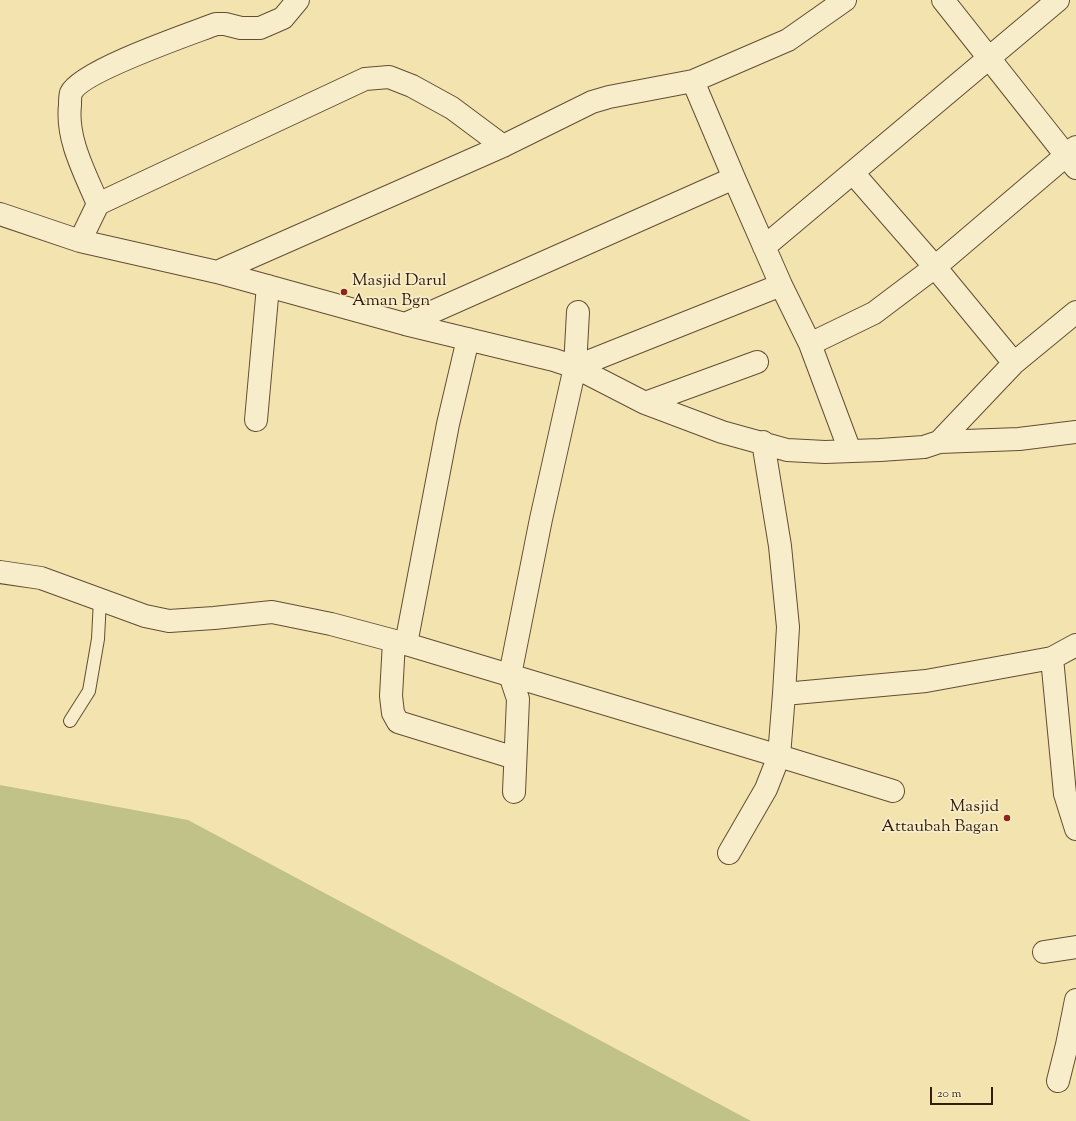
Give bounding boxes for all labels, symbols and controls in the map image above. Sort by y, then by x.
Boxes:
place label: Masjid Darul Aman Bgn [352,272,447,312]
marker: Masjid Darul Aman Bgn [339,287,349,297]
place label: Masjid Attaubah Bagan [881,798,999,838]
marker: Masjid Attaubah Bagan [1002,813,1012,823]
scale bar [932,1079,995,1105]
text: 20 m [937,1085,961,1103]

